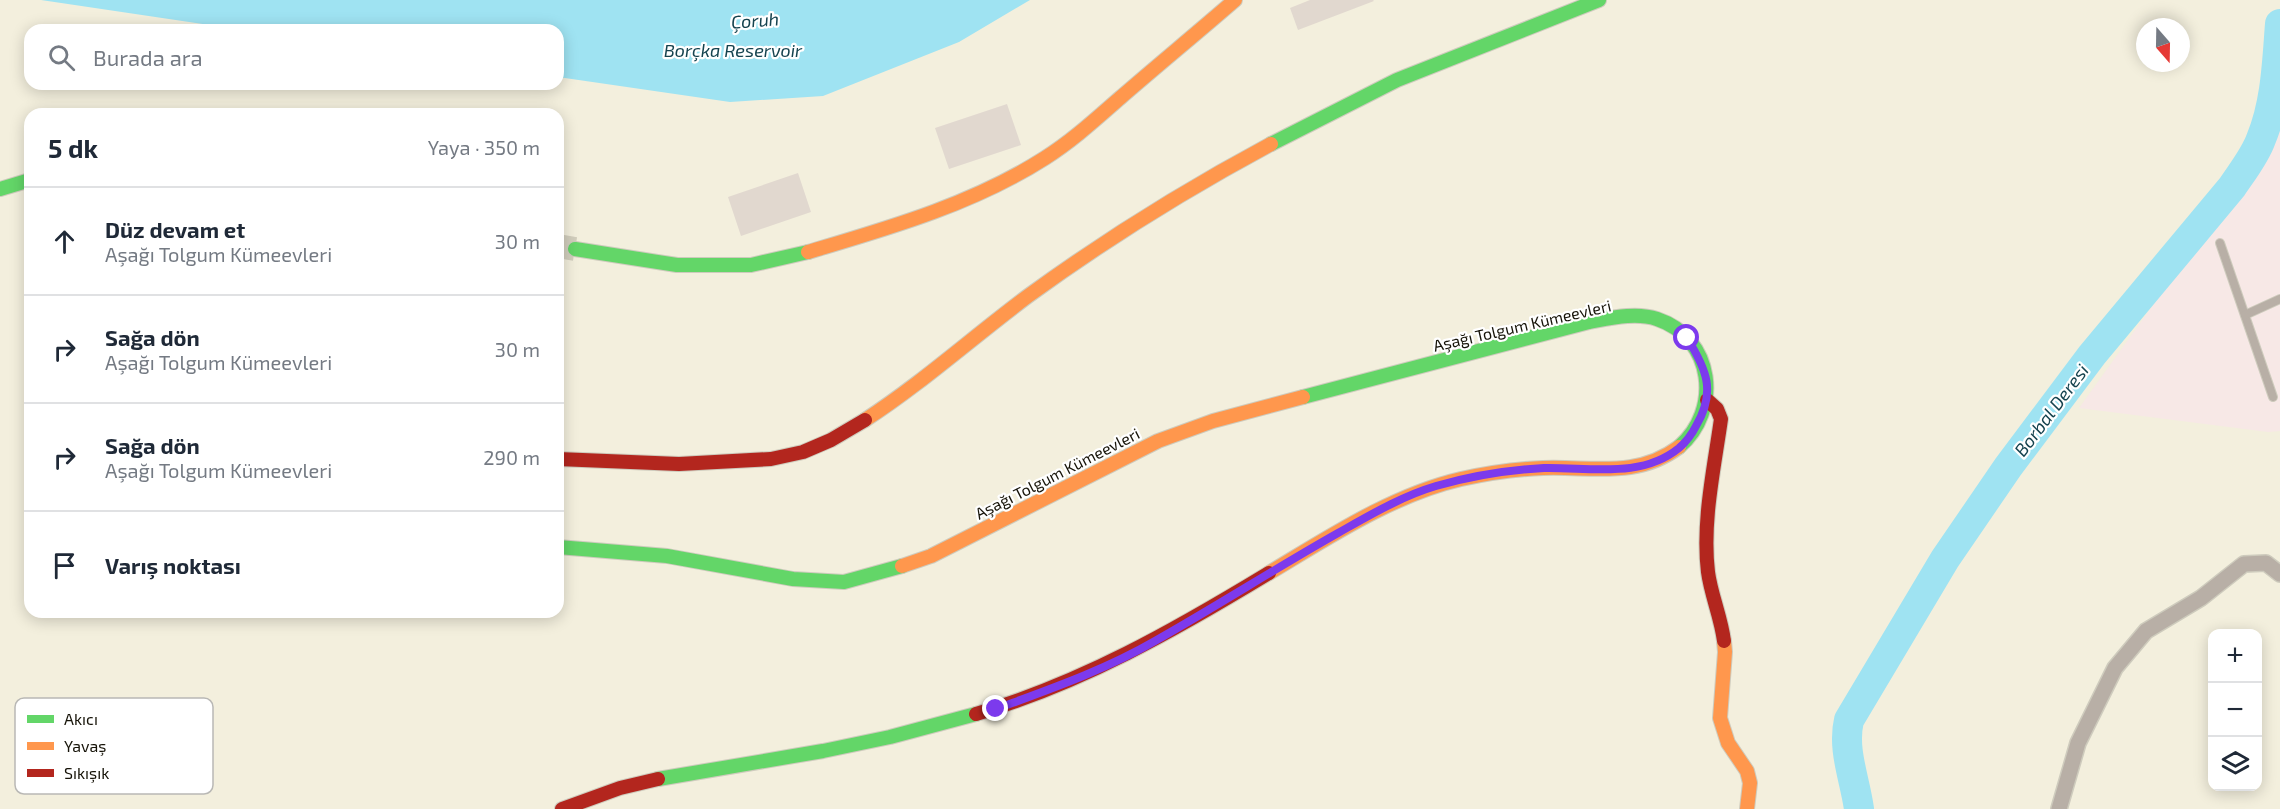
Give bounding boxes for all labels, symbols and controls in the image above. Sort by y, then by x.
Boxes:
water label: Çoruh [730,7,780,34]
north arrow [2136,18,2190,72]
search box [24,24,564,90]
water label: Borçka Reservoir [664,39,803,62]
icon: search [45,41,78,74]
text: Burada ara [93,44,203,70]
text: 5 dk [48,132,98,163]
text: Yaya · 350 m [428,135,540,159]
text: Düz devam et [105,216,245,242]
icon: ahead [48,225,81,258]
text: 30 m [495,229,540,253]
text: Aşağı Tolgum Kümeevleri [105,242,332,266]
street label: Aşağı Tolgum Kümeevleri [1431,295,1613,356]
text: Sağa dön [105,324,200,350]
route start [1673,324,1699,350]
icon: right [48,333,81,366]
text: 30 m [495,337,540,361]
text: Aşağı Tolgum Kümeevleri [105,350,332,374]
water label: Borbal Deresi [2009,360,2093,460]
street label: Aşağı Tolgum Kümeevleri [972,423,1143,524]
text: Sağa dön [105,432,200,458]
icon: right [48,441,81,474]
text: 290 m [483,445,540,469]
text: Aşağı Tolgum Kümeevleri [105,458,332,482]
icon: arrive [48,549,81,582]
text: Varış noktası [105,552,241,578]
map controls [2208,629,2262,791]
button: + [2208,629,2262,683]
button: − [2208,683,2262,737]
route end [982,695,1008,721]
legend [15,698,213,794]
text: Akıcı [64,709,98,728]
text: Yavaş [64,736,106,756]
button: layers [2208,737,2262,791]
text: Sıkışık [64,763,109,783]

